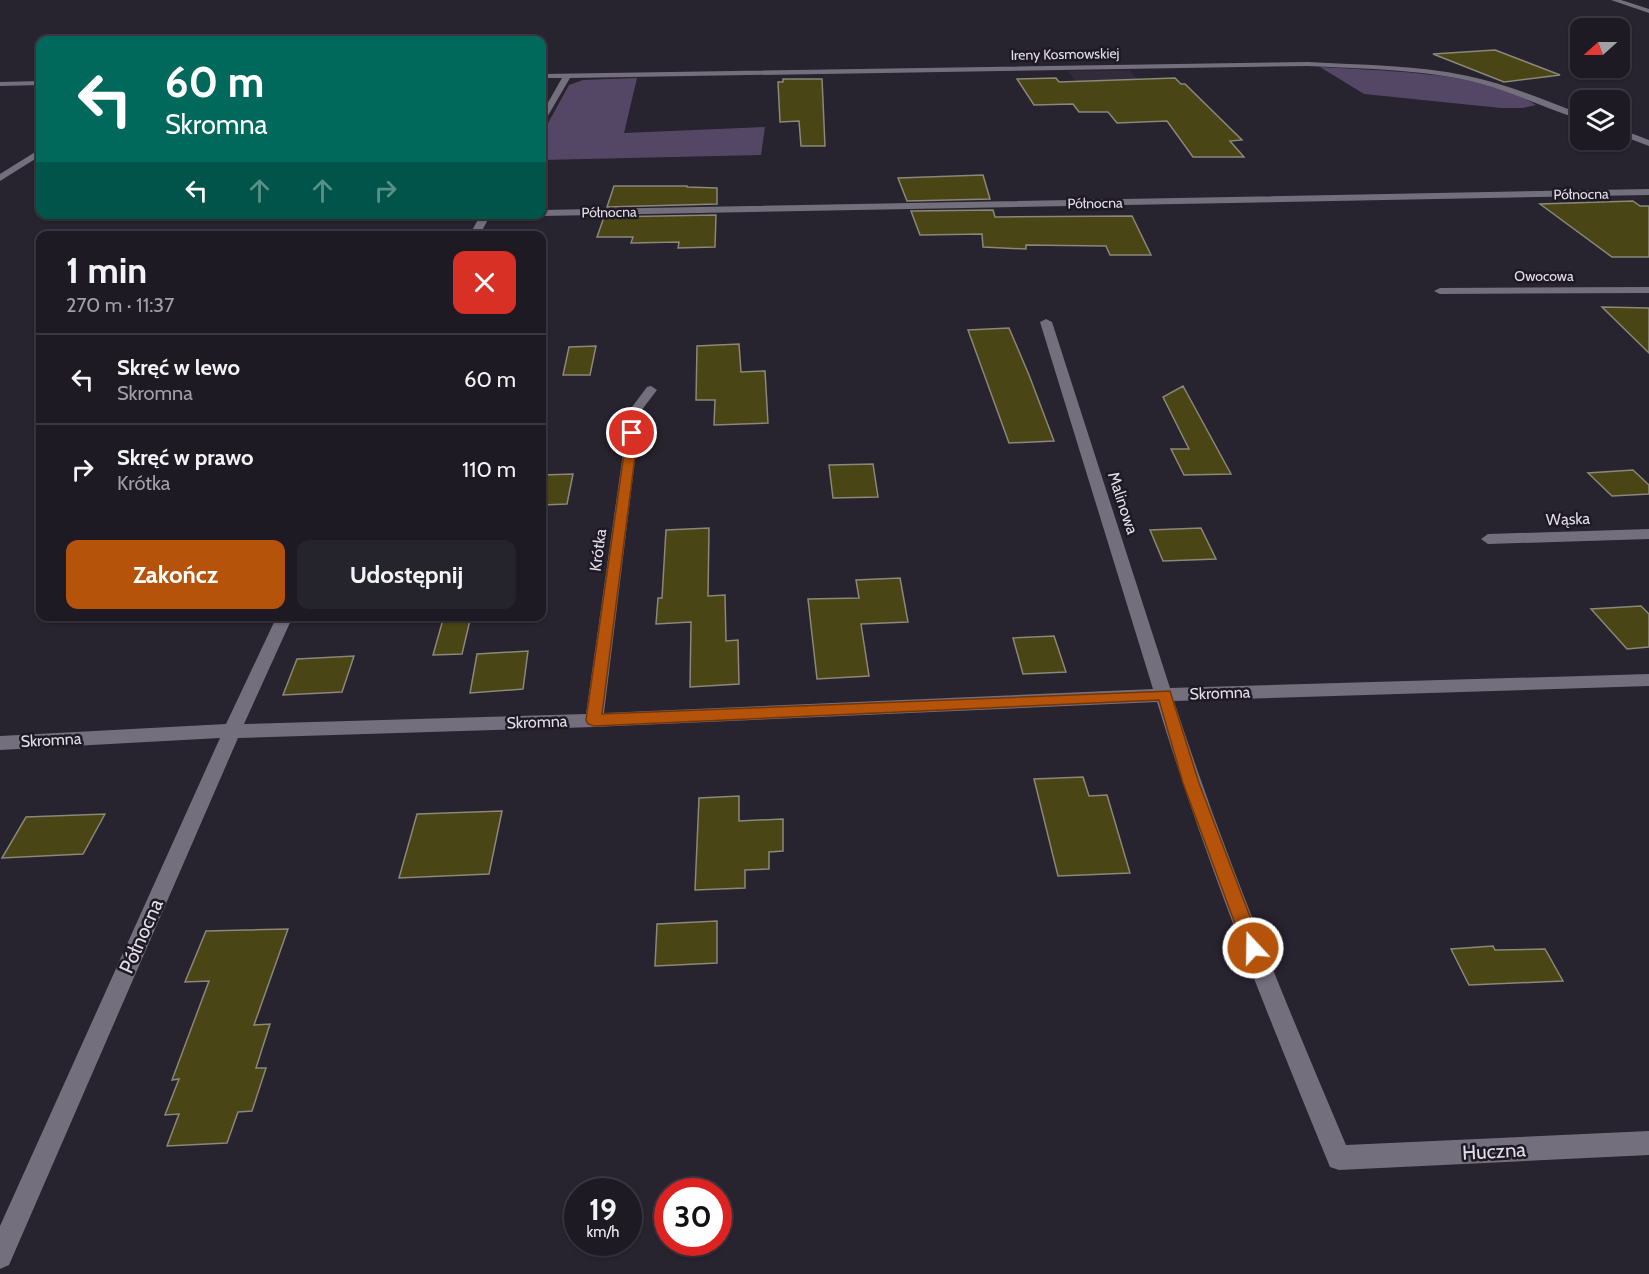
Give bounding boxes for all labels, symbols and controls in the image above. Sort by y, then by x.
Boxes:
north arrow [1570,18,1630,78]
map controls [1570,18,1630,150]
street label: Ireny Kosmowskiej [1010,44,1120,64]
text: 60 m [165,56,264,108]
icon: left [66,60,144,138]
button: layers [1570,90,1630,150]
text: Skromna [165,108,267,141]
icon: left [180,174,213,207]
icon: ahead [243,174,276,207]
icon: ahead [306,174,339,207]
icon: right [369,174,402,207]
street label: Północna [1553,185,1609,203]
street label: Północna [1067,194,1123,212]
street label: Północna [581,203,637,221]
text: 1 min [66,248,147,292]
button: close [453,251,516,314]
street label: Owocowa [1514,267,1574,285]
text: 270 m · 11:37 [66,293,174,317]
text: Skręć w lewo [117,354,240,381]
icon: left [66,363,99,396]
text: 60 m [464,366,516,393]
text: Skromna [117,381,193,405]
pin [606,407,657,458]
icon: arrive [615,416,648,449]
text: Skręć w prawo [117,444,254,471]
icon: right [66,453,99,486]
text: 110 m [462,456,516,483]
street label: Malinowa [1104,469,1142,537]
text: Krótka [117,471,170,495]
street label: Wąska [1546,509,1591,529]
street label: Krótka [586,527,610,572]
button: Zakończ [66,540,285,609]
button: Udostępnij [297,540,516,609]
street label: Skromna [1189,682,1251,704]
street label: Skromna [506,711,568,733]
street label: Skromna [20,729,82,751]
street label: Północna [114,895,168,977]
position arrow [1221,916,1285,980]
street label: Huczna [1462,1137,1527,1165]
speed limit sign: 30 [654,1178,732,1256]
text: 19 [589,1191,617,1228]
text: km/h [587,1223,619,1241]

